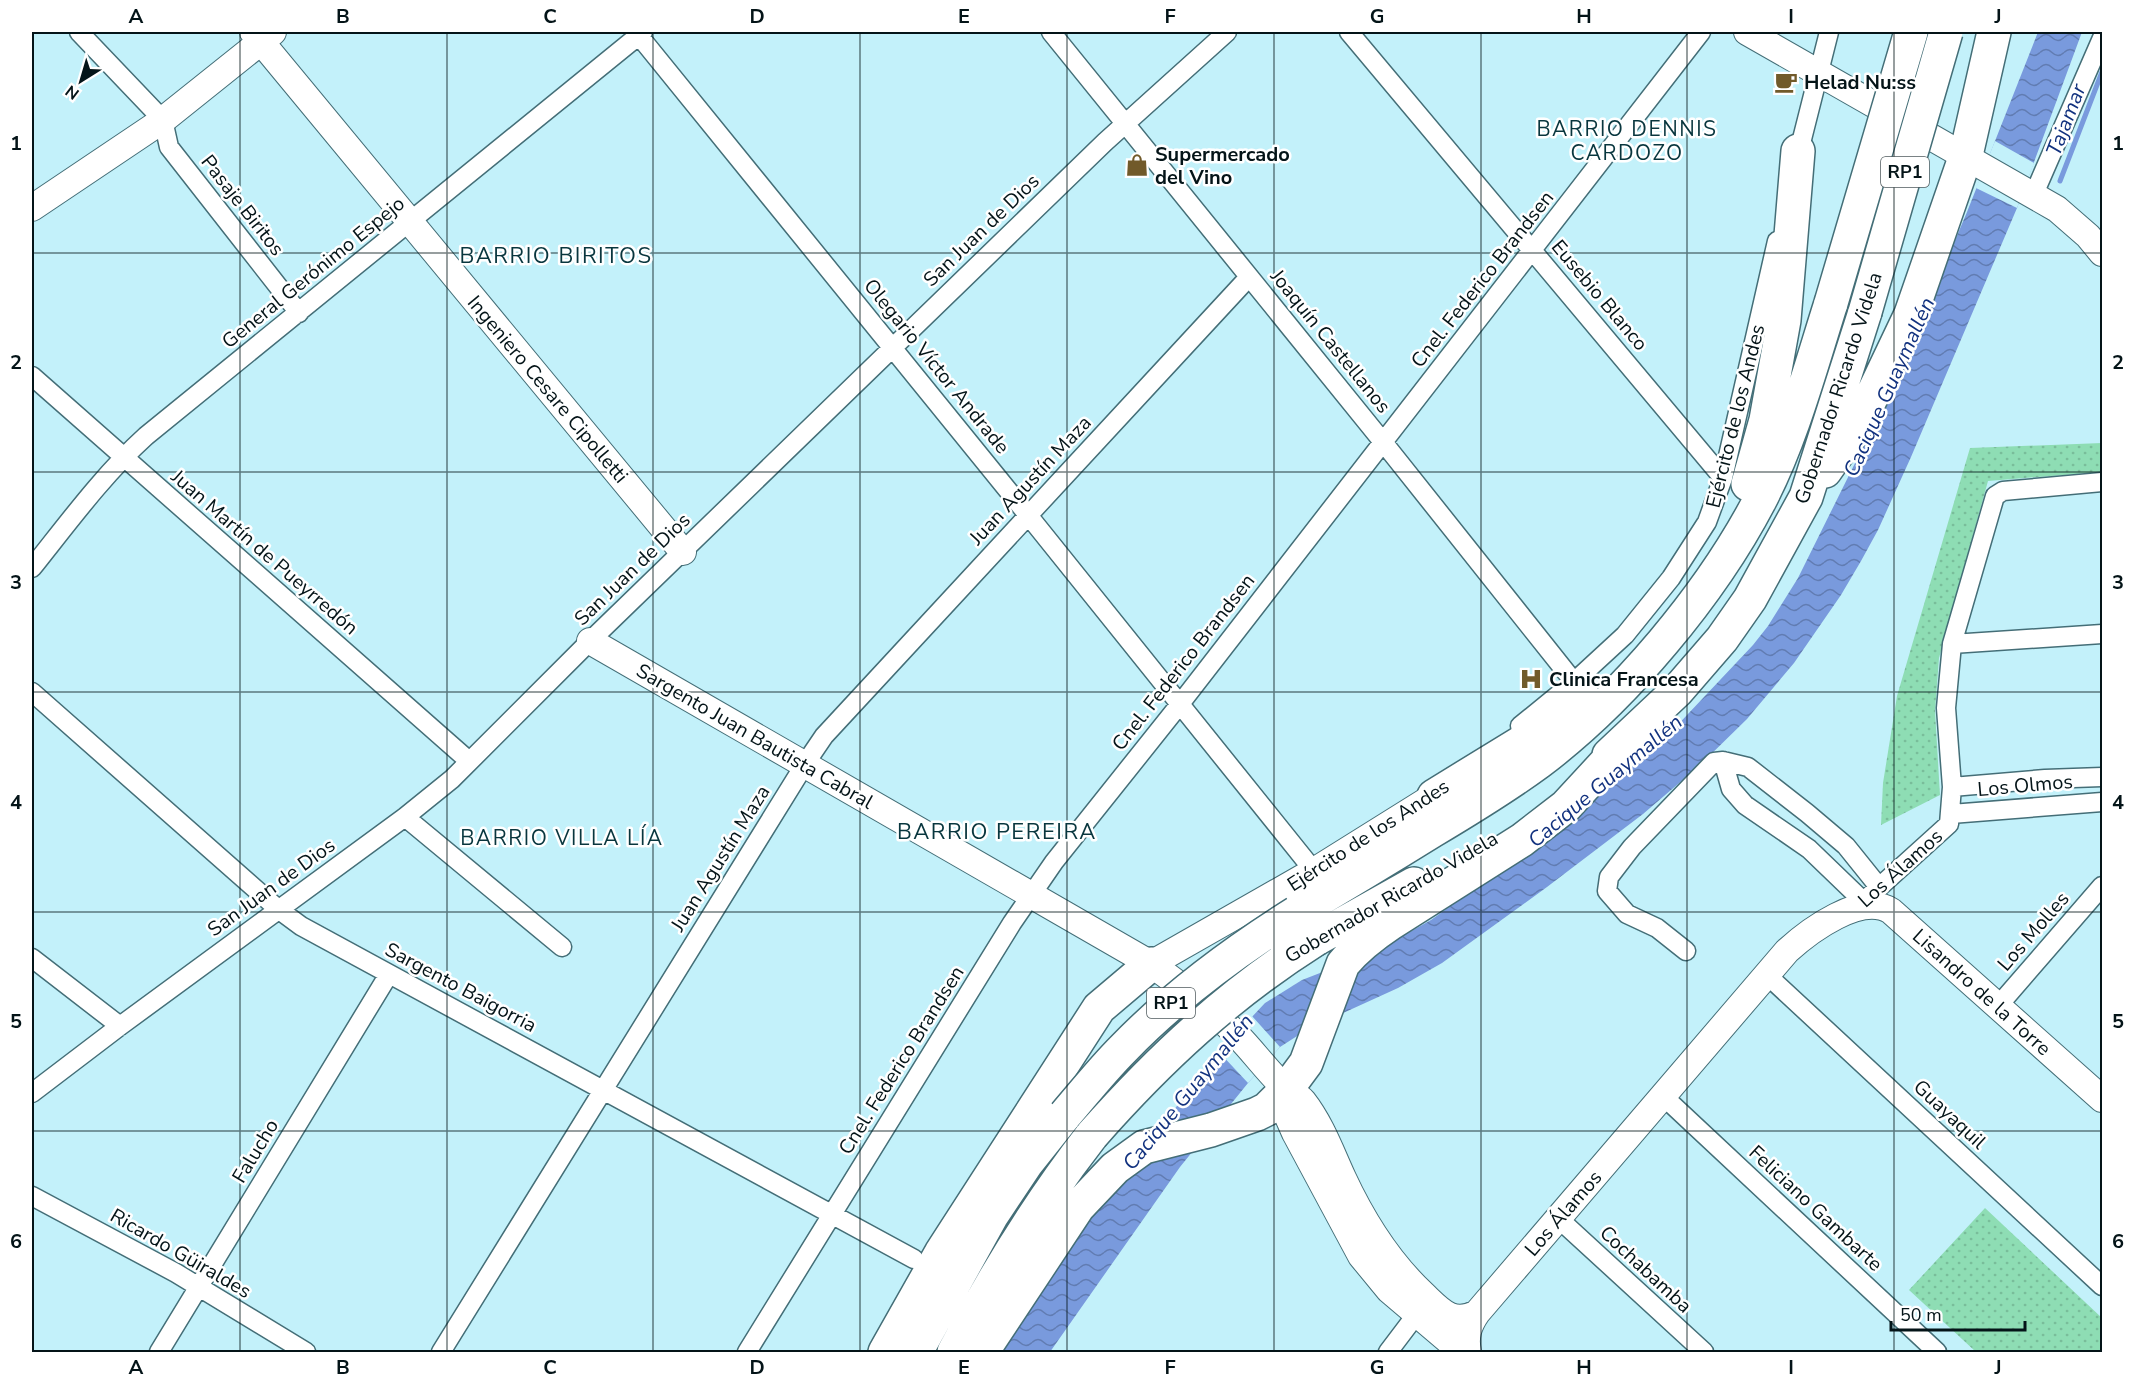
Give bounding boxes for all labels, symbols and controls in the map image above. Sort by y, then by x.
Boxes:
text: A [129,3,144,30]
text: B [336,3,350,30]
text: C [543,3,557,30]
text: D [749,3,765,30]
text: E [958,3,970,30]
text: F [1164,3,1176,30]
text: G [1370,3,1384,30]
text: H [1576,3,1592,30]
text: I [1788,3,1794,30]
text: J [1993,3,2002,30]
north arrow [51,51,111,111]
cafe icon: Helad Nu:ss [1773,69,1799,95]
place label: Helad Nu:ss [1804,69,1916,96]
text: N [61,80,84,105]
water label: Tajamar [2040,80,2093,160]
district label: BARRIO DENNIS CARDOZO [1536,115,1718,167]
text: 1 [10,130,22,157]
text: 1 [2112,130,2124,157]
place label: Supermercado del Vino [1155,141,1290,191]
street label: Pasaje Biritos [195,149,291,261]
shop icon: Supermercado del Vino [1124,152,1150,178]
road number: RP1 [1881,157,1929,187]
street label: San Juan de Dios [917,168,1045,293]
street label: Cnel. Federico Brandsen [1405,185,1560,373]
street label: General Gerónimo Espejo [216,190,410,355]
street label: Eusebio Blanco [1545,234,1654,357]
district label: BARRIO BIRITOS [460,241,652,271]
street label: Joaquín Castellanos [1264,263,1397,419]
street label: Gobernador Ricardo Videla [1788,269,1889,507]
street label: Olegario Víctor Andrade [858,273,1016,459]
street label: Ingeniero Cesare Cipolletti [461,290,634,489]
water label: Cacique Guaymallén [1837,293,1941,481]
street label: Ejército de los Andes [1700,322,1771,511]
text: 2 [10,349,22,376]
text: 2 [2112,349,2124,376]
street label: Juan Agustín Maza [963,410,1097,551]
street label: Juan Martín de Pueyrredón [165,463,364,641]
street label: San Juan de Dios [568,507,696,632]
street label: Cnel. Federico Brandsen [1106,568,1261,756]
text: 3 [10,569,22,596]
text: 3 [2112,569,2124,596]
street label: Sargento Juan Bautista Cabral [631,657,878,816]
hospital icon: Clinica Francesa [1518,666,1544,692]
place label: Clinica Francesa [1549,666,1699,693]
water label: Cacique Guaymallén [1522,708,1688,854]
street label: Los Olmos [1976,768,2074,803]
street label: Ejército de los Andes [1282,773,1455,898]
street label: Juan Agustín Maza [664,780,776,937]
text: 4 [10,789,22,816]
text: 4 [2112,789,2124,816]
district label: BARRIO PEREIRA [897,817,1097,847]
street label: Los Álamos [1852,823,1949,914]
district label: BARRIO VILLA LÍA [460,824,664,852]
street label: Gobernador Ricardo Videla [1280,825,1503,970]
street label: San Juan de Dios [202,832,341,943]
street label: Los Molles [1991,886,2075,977]
street label: Lisandro de la Torre [1907,923,2057,1062]
street label: Sargento Baigorria [380,936,541,1039]
street label: Cnel. Federico Brandsen [832,961,971,1160]
road number: RP1 [1147,988,1195,1018]
text: 5 [10,1008,22,1035]
water label: Cacique Guaymallén [1116,1008,1260,1176]
text: 5 [2112,1008,2124,1035]
street label: Guayaquil [1907,1074,1992,1155]
street label: Falucho [226,1114,285,1188]
street label: Feliciano Gambarte [1743,1139,1888,1277]
street label: Los Álamos [1519,1165,1608,1262]
street label: Ricardo Güiraldes [105,1202,256,1305]
street label: Cochabamba [1594,1220,1698,1319]
text: 6 [10,1228,22,1255]
text: 6 [2112,1228,2124,1255]
scale bar [1891,1294,2024,1332]
text: 50 m [1900,1303,1942,1327]
text: A [129,1354,144,1381]
text: B [336,1354,350,1381]
text: C [543,1354,557,1381]
text: D [749,1354,765,1381]
text: E [958,1354,970,1381]
text: F [1164,1354,1176,1381]
text: G [1370,1354,1384,1381]
text: H [1576,1354,1592,1381]
text: I [1788,1354,1794,1381]
text: J [1993,1354,2002,1381]

